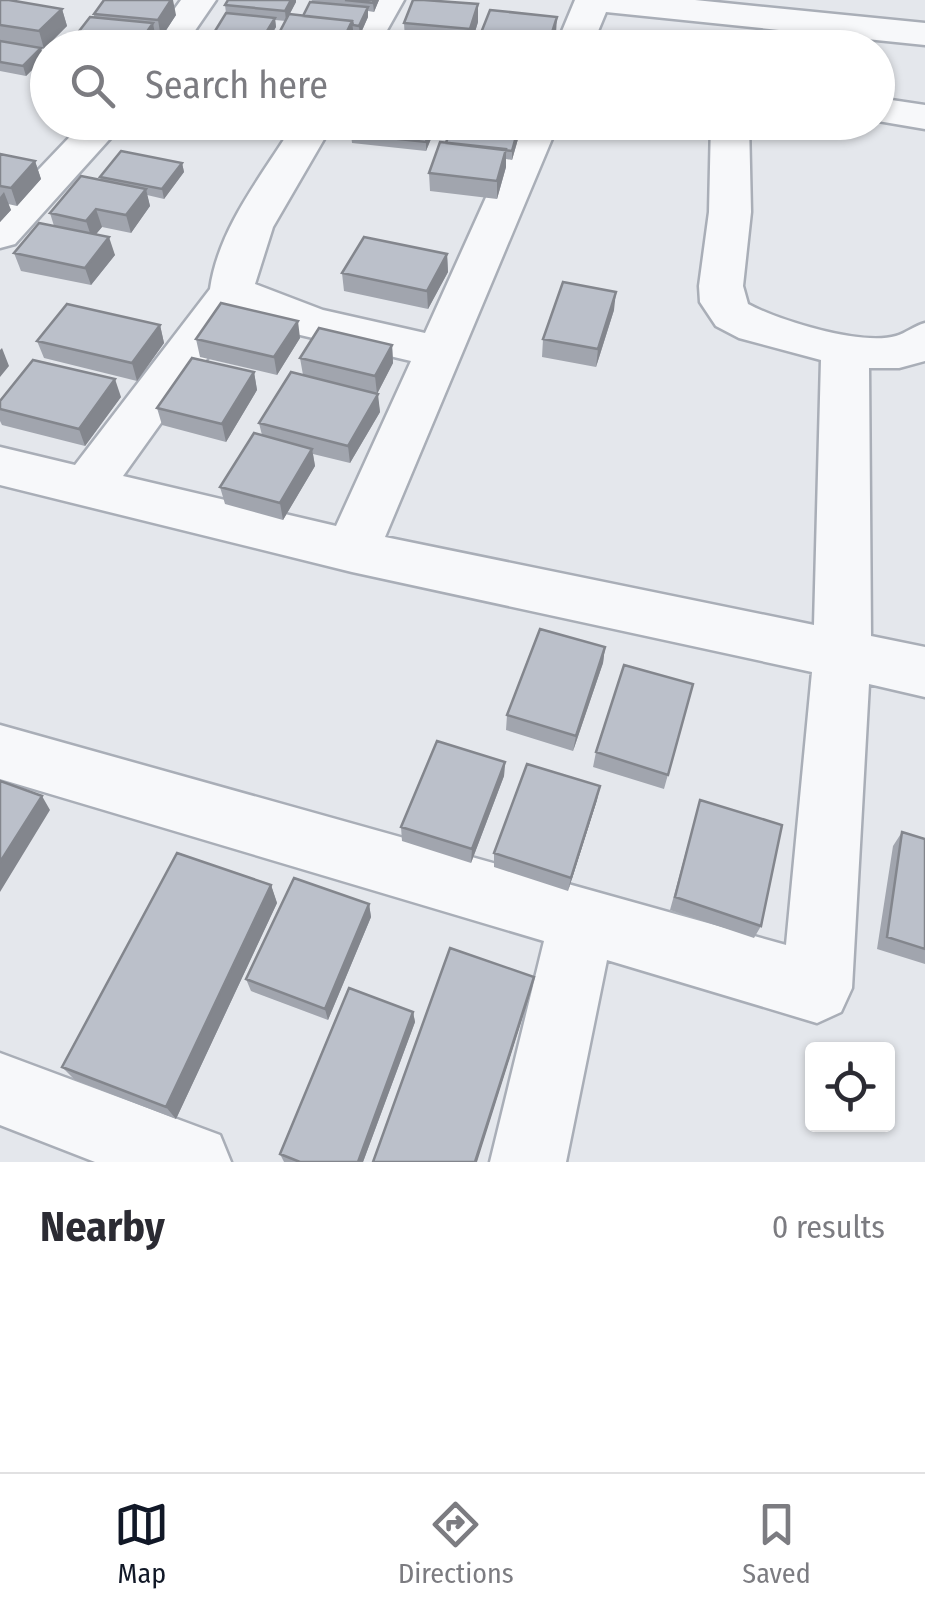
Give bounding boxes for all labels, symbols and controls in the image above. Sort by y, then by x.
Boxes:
search box [30,30,895,140]
icon: search [65,58,120,113]
text: Search here [145,62,328,108]
map controls [805,1042,895,1132]
button: locate [805,1042,895,1132]
text: Nearby [40,1202,165,1252]
text: 0 results [772,1208,885,1246]
tab: Map [114,1497,169,1590]
tab: Directions [398,1497,514,1590]
tab: Saved [742,1497,811,1590]

